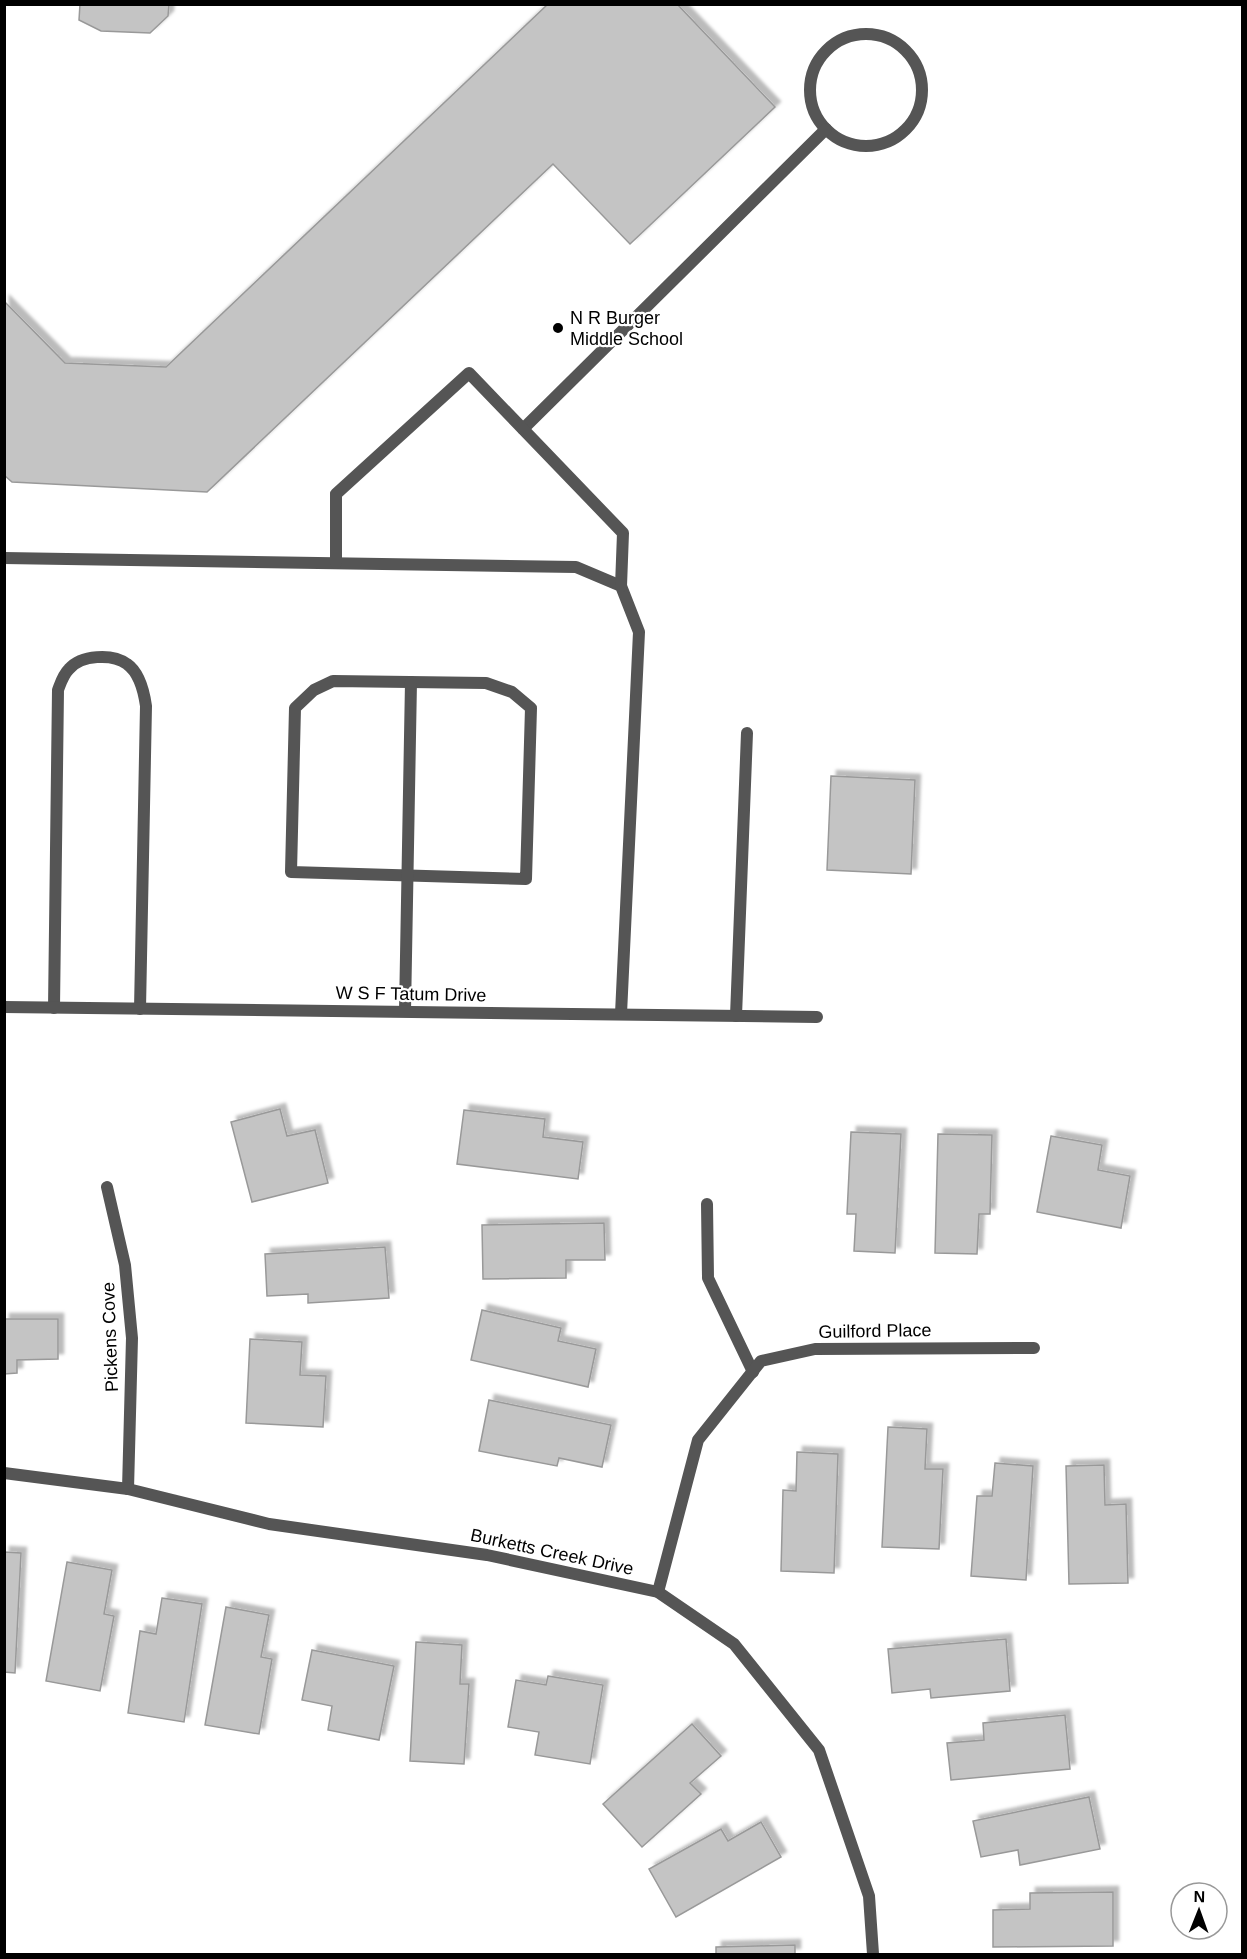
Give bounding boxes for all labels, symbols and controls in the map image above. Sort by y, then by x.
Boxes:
place label: N R Burger Middle School [570,308,683,349]
marker: N R Burger Middle School [551,321,565,335]
street label: W S F Tatum Drive [335,983,487,1005]
street label: Pickens Cove [98,1282,122,1392]
street label: Guilford Place [818,1320,932,1342]
street label: Burketts Creek Drive [469,1525,635,1579]
north arrow [1169,1881,1229,1941]
text: N [1193,1888,1205,1905]

